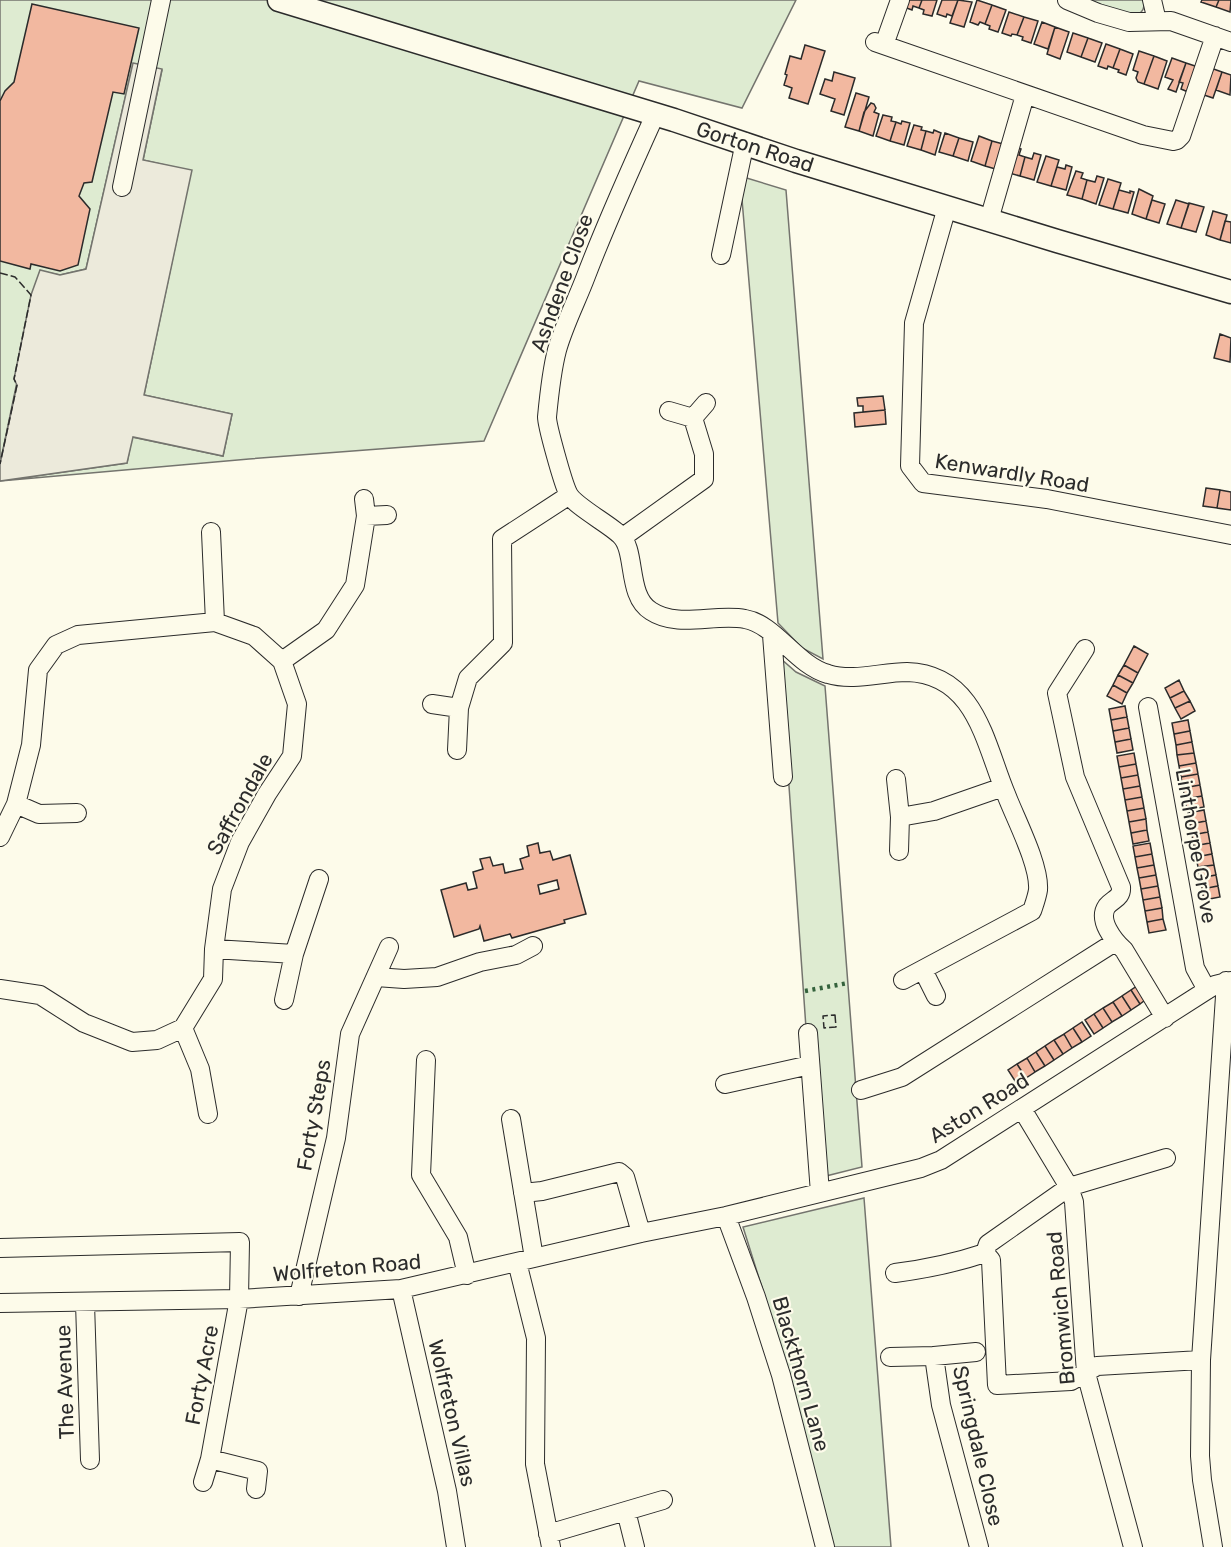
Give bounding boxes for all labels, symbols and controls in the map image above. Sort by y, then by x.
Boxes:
street label: Gorton Road [693,116,817,177]
street label: Ashdene Close [525,210,598,355]
street label: Kenwardly Road [933,448,1091,497]
street label: Saffrondale [201,748,278,859]
street label: Linthorpe Grove [1171,767,1222,925]
street label: Forty Steps [291,1057,336,1173]
street label: Aston Road [924,1067,1033,1148]
street label: Bromwich Road [1041,1230,1080,1386]
street label: Wolfreton Road [272,1249,422,1286]
street label: Blackthorn Lane [767,1294,836,1454]
street label: Forty Acre [180,1323,223,1427]
street label: The Avenue [50,1324,79,1440]
street label: Wolfreton Villas [423,1337,482,1489]
street label: Springdale Close [948,1363,1009,1528]

